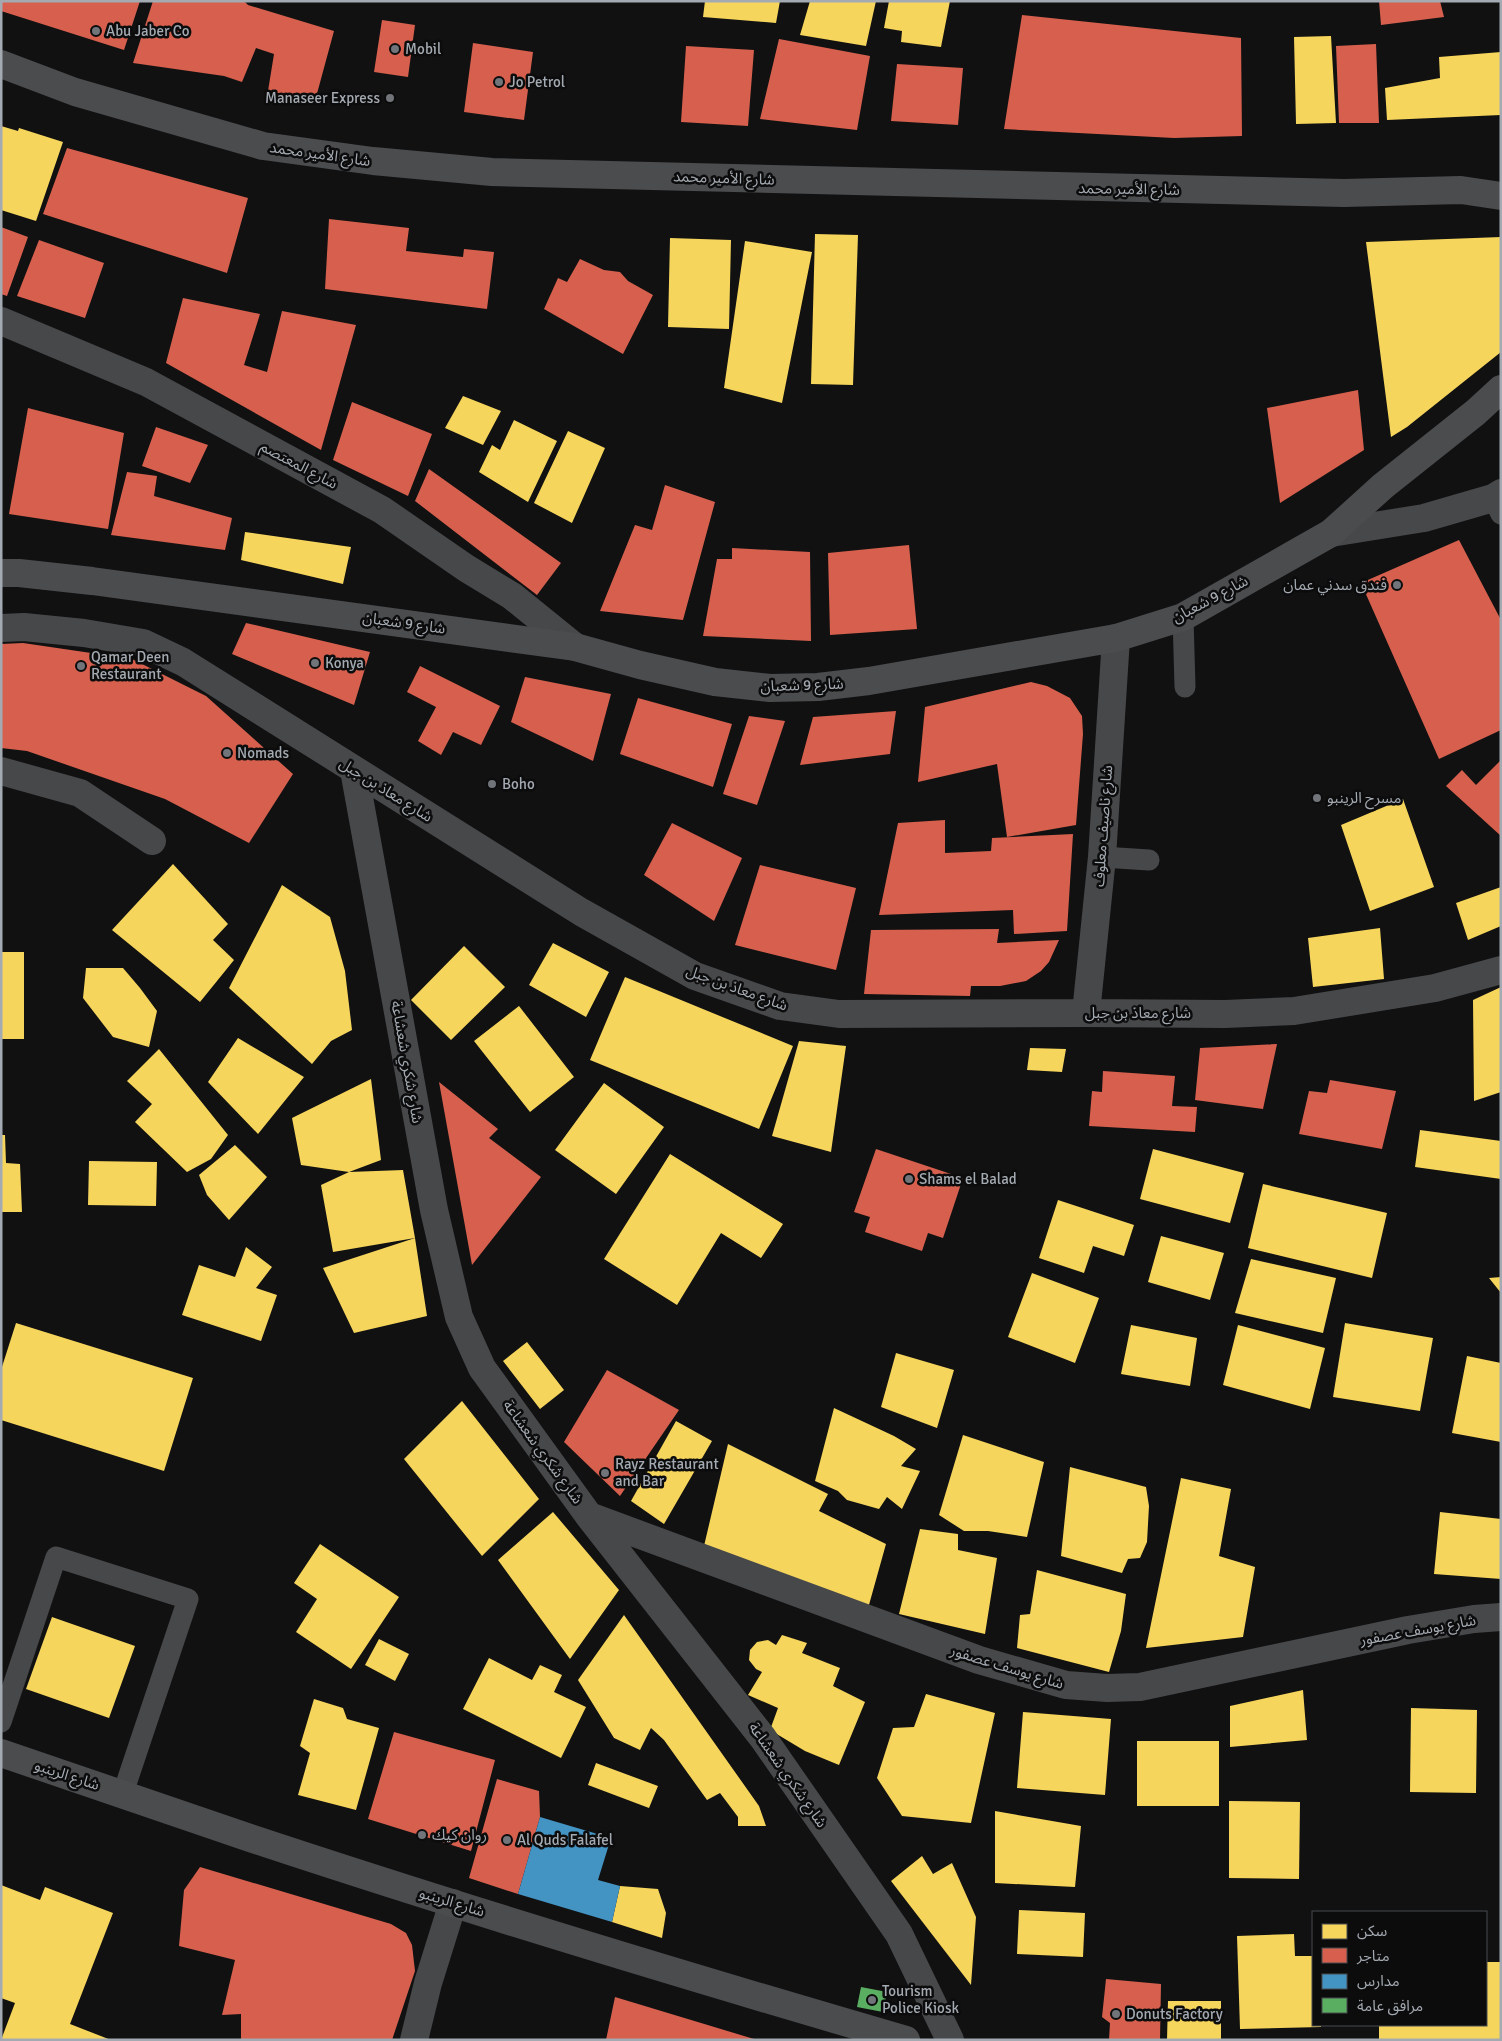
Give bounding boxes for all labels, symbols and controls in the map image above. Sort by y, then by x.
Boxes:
place label: Abu Jaber Co [106,22,190,40]
marker: Abu Jaber Co [90,25,102,37]
place label: Mobil [405,40,441,58]
marker: Mobil [389,43,401,55]
place label: Jo Petrol [509,73,565,91]
marker: Jo Petrol [493,76,505,88]
place label: Manaseer Express [265,89,380,107]
marker: Manaseer Express [384,92,396,104]
street label: شارع الأمير محمد [268,138,372,173]
street label: شارع الأمير محمد [673,167,775,192]
street label: شارع الأمير محمد [1078,179,1180,202]
street label: شارع المعتصم [256,437,341,496]
street label: شارع 9 شعبان [1169,571,1253,629]
place label: فندق سدني عمان [1283,576,1387,596]
marker: فندق سدني عمان [1391,579,1403,591]
street label: شارع 9 شعبان [361,608,447,641]
place label: Qamar Deen Restaurant [91,648,169,683]
place label: Konya [325,654,364,672]
marker: Konya [309,657,321,669]
marker: Qamar Deen Restaurant [75,660,87,672]
street label: شارع 9 شعبان [760,675,844,698]
place label: Nomads [237,744,289,762]
marker: Nomads [221,747,233,759]
street label: شارع معاذ بن جبل [335,754,436,828]
street label: شارع ناصيف معلوف [1090,764,1119,888]
place label: Boho [502,775,535,793]
marker: Boho [486,778,498,790]
place label: مسرح الرينبو [1327,789,1401,810]
marker: مسرح الرينبو [1311,792,1323,804]
street label: شارع معاذ بن جبل [683,961,790,1018]
street label: شارع شكري شعشاعة [384,999,427,1125]
street label: شارع معاذ بن جبل [1085,1004,1191,1025]
place label: Shams el Balad [919,1170,1017,1188]
marker: Shams el Balad [903,1173,915,1185]
street label: شارع شكري شعشاعة [497,1397,587,1509]
place label: Rayz Restaurant and Bar [615,1455,719,1490]
marker: Rayz Restaurant and Bar [599,1467,611,1479]
street label: شارع يوسف عصفور [1358,1611,1478,1652]
street label: شارع يوسف عصفور [946,1641,1066,1696]
street label: شارع شكري شعشاعة [743,1719,831,1833]
street label: شارع الرينبو [31,1756,102,1797]
place label: روان كيك [432,1826,487,1844]
marker: روان كيك [416,1829,428,1841]
place label: Al Quds Falafel [517,1831,613,1849]
marker: Al Quds Falafel [501,1834,513,1846]
street label: شارع الرينبو [416,1884,487,1923]
legend [1312,1911,1487,2026]
text: سكن [1357,1922,1388,1940]
text: متاجر [1356,1947,1390,1965]
text: مدارس [1357,1972,1400,1990]
place label: Tourism Police Kiosk [882,1982,959,2017]
marker: Tourism Police Kiosk [866,1994,878,2006]
text: مرافق عامة [1357,1997,1423,2016]
place label: Donuts Factory [1126,2005,1223,2023]
marker: Donuts Factory [1110,2008,1122,2020]

